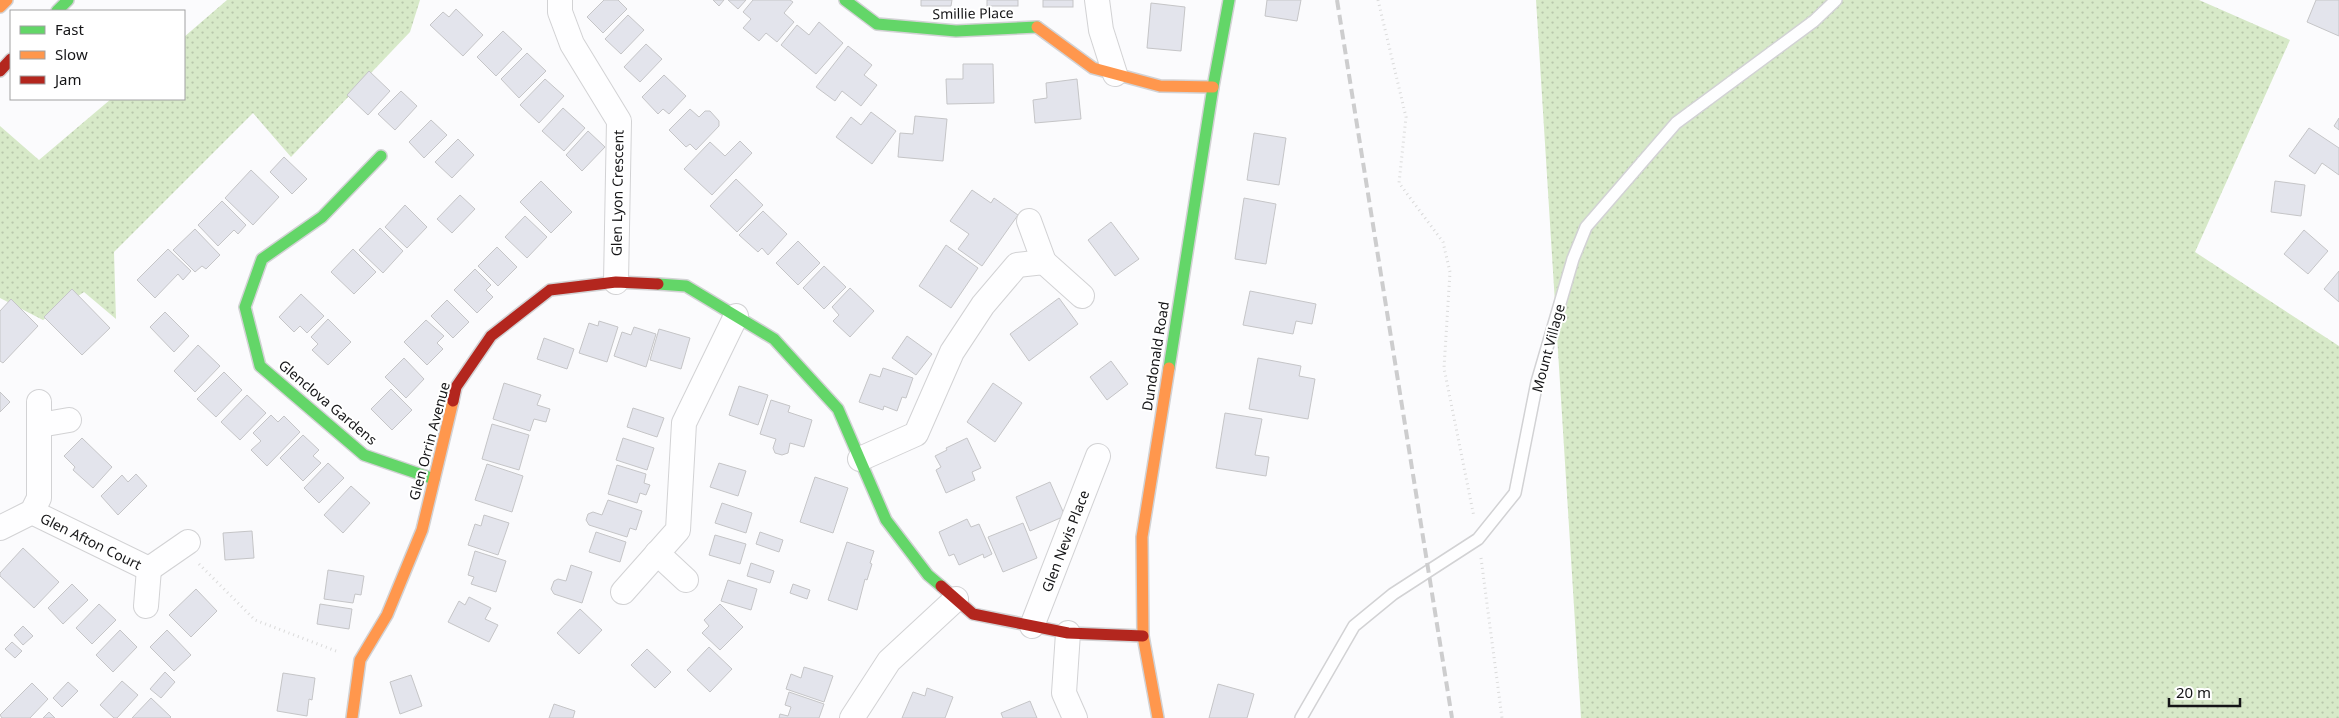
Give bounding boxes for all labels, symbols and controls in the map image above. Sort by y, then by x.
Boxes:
street label: Smillie Place [932,3,1014,23]
legend [10,10,185,100]
text: Fast [55,19,84,39]
text: Slow [55,44,88,64]
text: Jam [53,69,82,89]
street label: Glen Lyon Crescent [606,130,628,256]
street label: Dundonald Road [1137,300,1173,412]
street label: Mount Village [1527,302,1569,394]
street label: Glenclova Gardens [275,355,381,449]
street label: Glen Orrin Avenue [404,380,454,502]
street label: Glen Nevis Place [1037,487,1093,595]
street label: Glen Afton Court [37,508,145,574]
scale bar [2169,676,2240,708]
text: 20 m [2176,682,2211,702]

